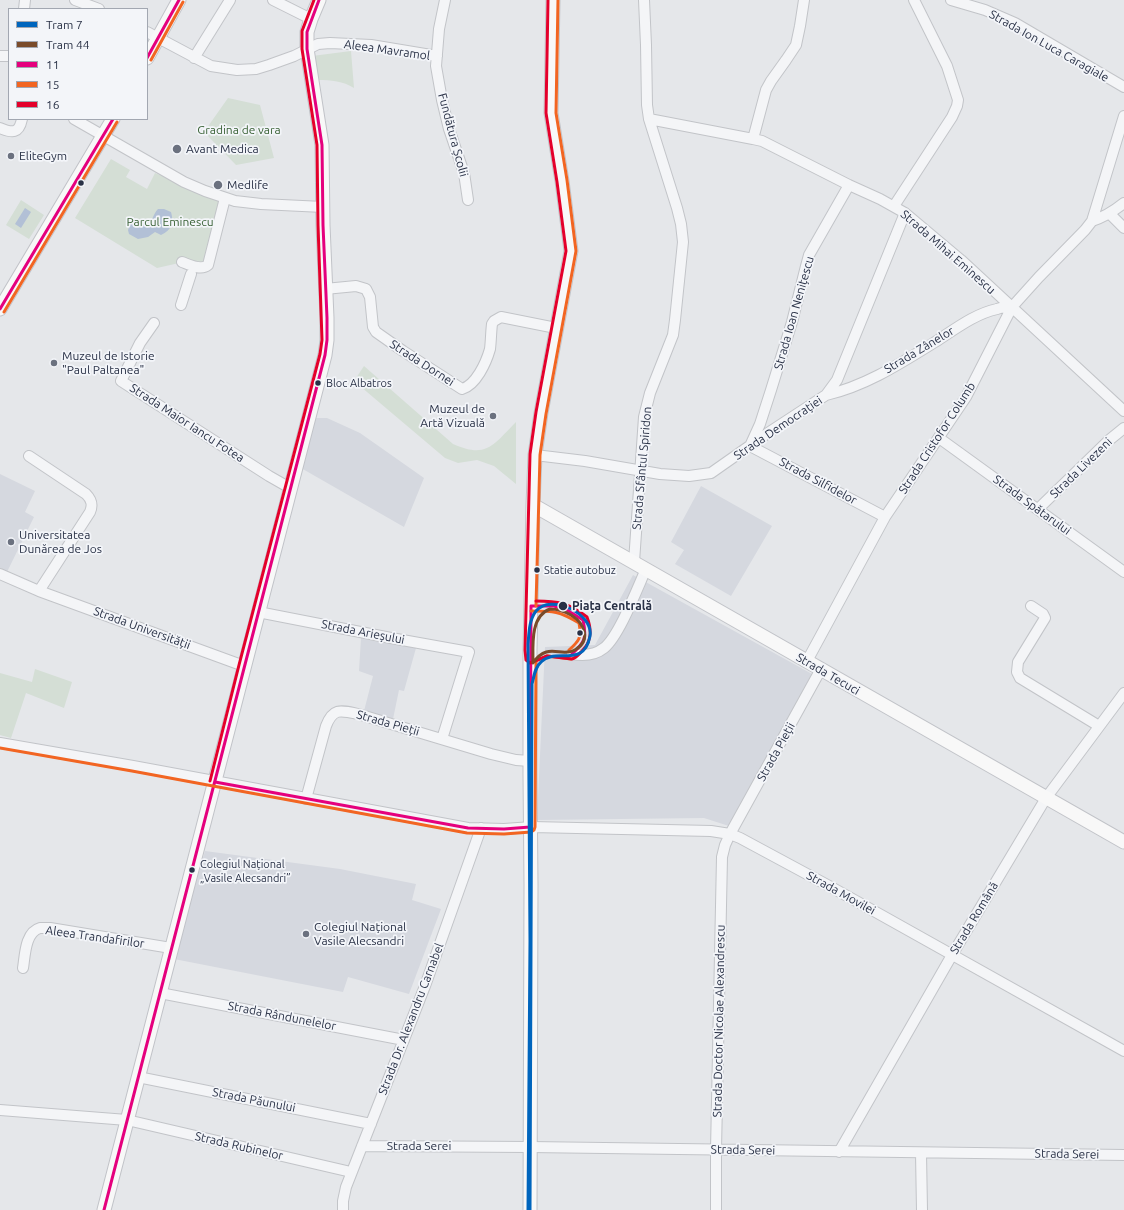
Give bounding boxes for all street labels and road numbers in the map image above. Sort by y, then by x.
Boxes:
street label: Strada Ion Luca Caragiale [987,7,1111,85]
street label: Aleea Mavramol [343,37,431,63]
street label: Fundătura Școlii [435,92,471,178]
street label: Strada Mihai Eminescu [898,207,998,297]
street label: Strada Ioan Nenițescu [771,255,817,371]
street label: Strada Zânelor [882,324,956,376]
street label: Strada Dornei [387,337,457,389]
street label: Strada Cristofor Columb [896,380,978,496]
street label: Strada Maior Iancu Fotea [127,381,247,465]
street label: Strada Democrației [731,393,825,463]
street label: Strada Sfântul Spiridon [629,406,655,530]
street label: Strada Livezeni [1047,435,1115,501]
street label: Strada Silfidelor [777,454,859,508]
street label: Strada Spătarului [990,472,1074,538]
street label: Strada Universității [92,604,192,652]
street label: Strada Arieșului [320,617,406,647]
street label: Strada Tecuci [794,650,862,698]
street label: Strada Pieții [355,707,421,739]
street label: Strada Pieții [754,720,798,784]
street label: Strada Movilei [804,868,878,918]
street label: Strada Română [947,879,1001,957]
street label: Aleea Trandafirilor [45,923,145,951]
street label: Strada Doctor Nicolae Alexandrescu [710,924,728,1118]
street label: Strada Dr. Alexandru Carnabel [375,941,447,1097]
street label: Strada Rândunelelor [227,998,337,1034]
street label: Strada Păunului [211,1085,297,1115]
street label: Strada Rubinelor [193,1129,285,1163]
street label: Strada Serei [387,1139,451,1153]
street label: Strada Serei [711,1142,775,1158]
street label: Strada Serei [1035,1146,1099,1162]

